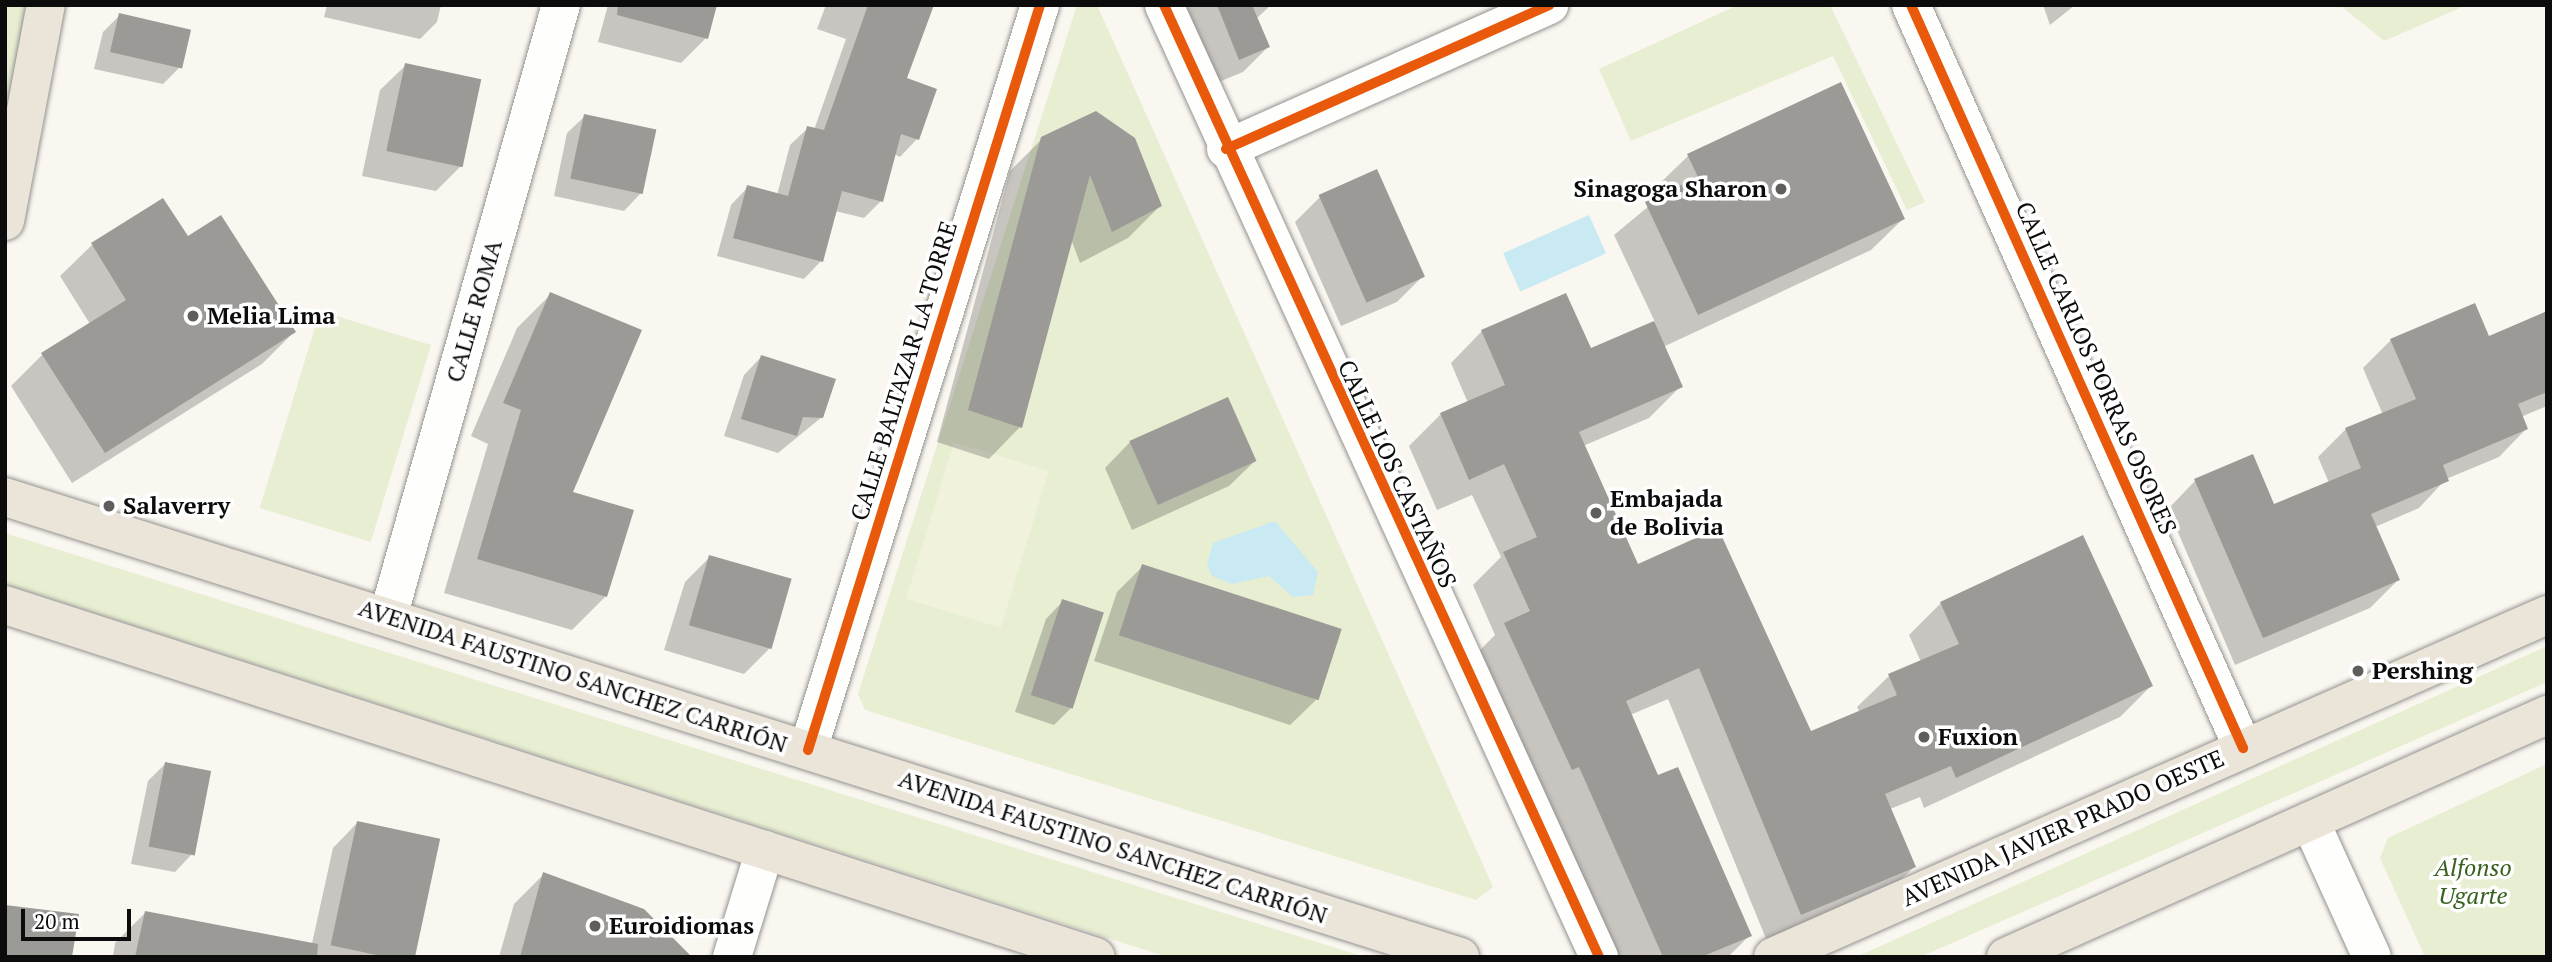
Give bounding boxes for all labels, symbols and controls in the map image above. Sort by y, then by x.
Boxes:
place label: Sinagoga Sharon [1573,175,1767,203]
marker: Sinagoga Sharon [1773,181,1789,197]
street label: CALLE CARLOS PORRAS OSORES [2009,197,2183,539]
street label: CALLE BALTAZAR LA TORRE [845,218,963,524]
street label: CALLE ROMA [440,236,508,386]
place label: Melia Lima [207,302,335,330]
marker: Melia Lima [185,308,201,324]
street label: CALLE LOS CASTAÑOS [1332,355,1462,593]
place label: Embajada de Bolivia [1610,485,1724,541]
place label: Salaverry [123,492,230,520]
marker: Salaverry [101,498,117,514]
marker: Embajada de Bolivia [1588,505,1604,521]
street label: AVENIDA FAUSTINO SANCHEZ CARRIÓN [355,593,791,759]
place label: Pershing [2372,657,2473,685]
marker: Pershing [2350,663,2366,679]
place label: Fuxion [1938,723,2018,751]
marker: Fuxion [1916,729,1932,745]
street label: AVENIDA JAVIER PRADO OESTE [1897,744,2229,912]
street label: AVENIDA FAUSTINO SANCHEZ CARRIÓN [895,764,1331,930]
park label: Alfonso Ugarte [2434,854,2512,910]
scale bar [24,895,135,939]
text: 20 m [34,907,80,935]
place label: Euroidiomas [609,912,754,940]
marker: Euroidiomas [587,918,603,934]

